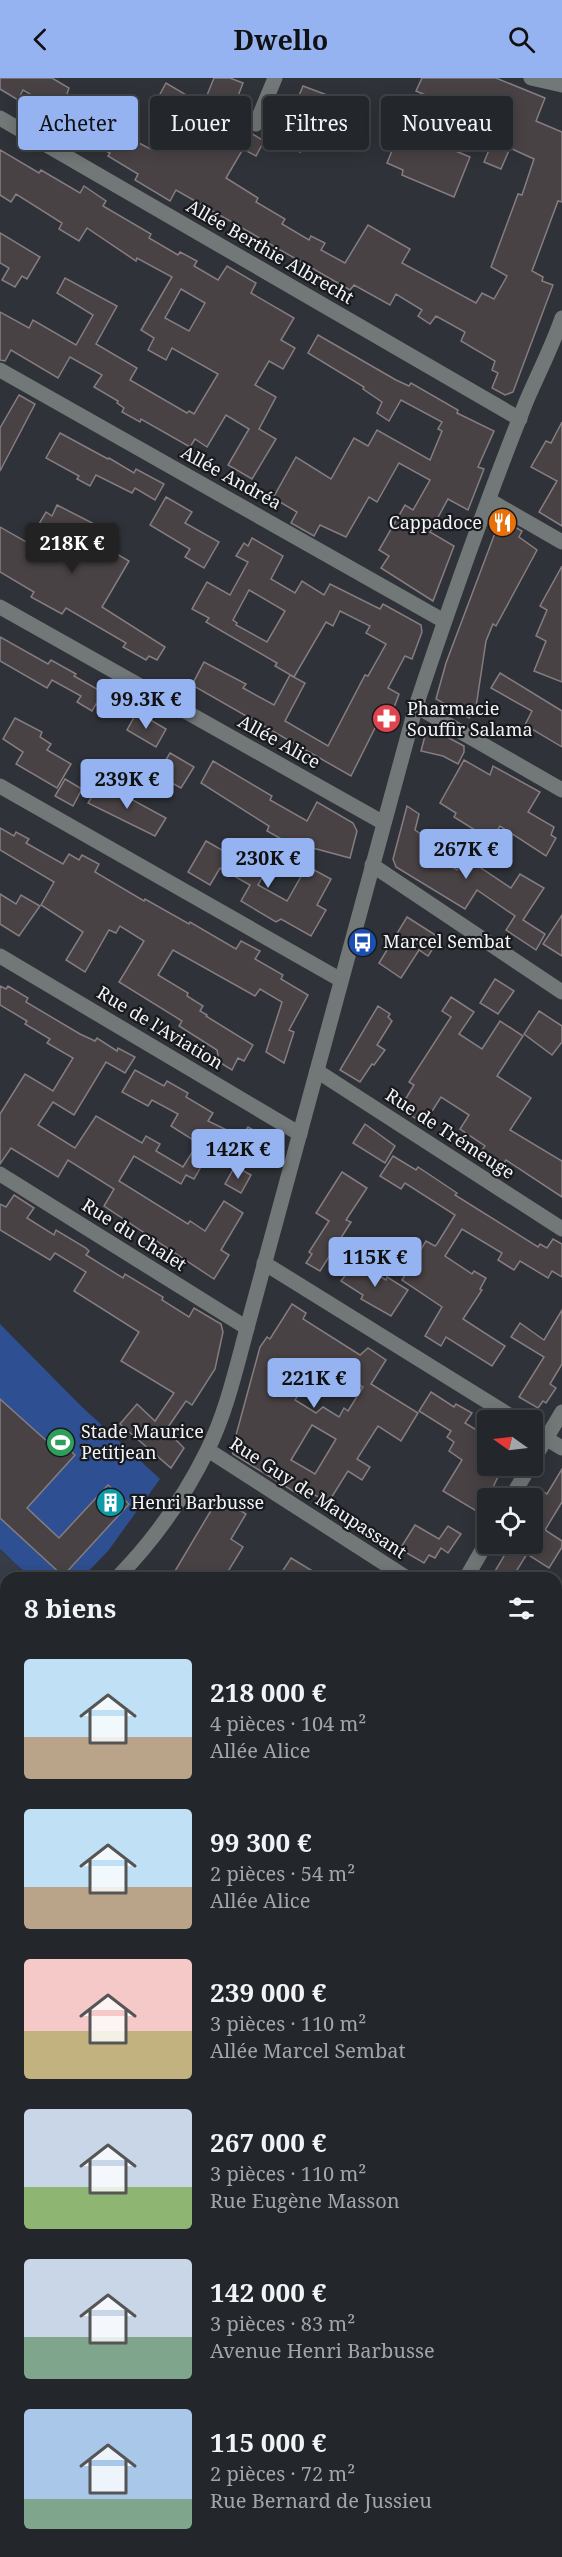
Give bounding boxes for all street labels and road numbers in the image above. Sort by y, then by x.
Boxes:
street label: Allée Berthie Albrecht [182,193,359,309]
street label: Allée Andréa [177,440,286,515]
street label: Allée Alice [234,709,325,774]
street label: Rue de l'Aviation [93,980,228,1074]
street label: Rue de Trémeuge [381,1082,520,1184]
street label: Rue du Chalet [78,1192,191,1276]
street label: Rue Guy de Maupassant [226,1431,411,1563]

